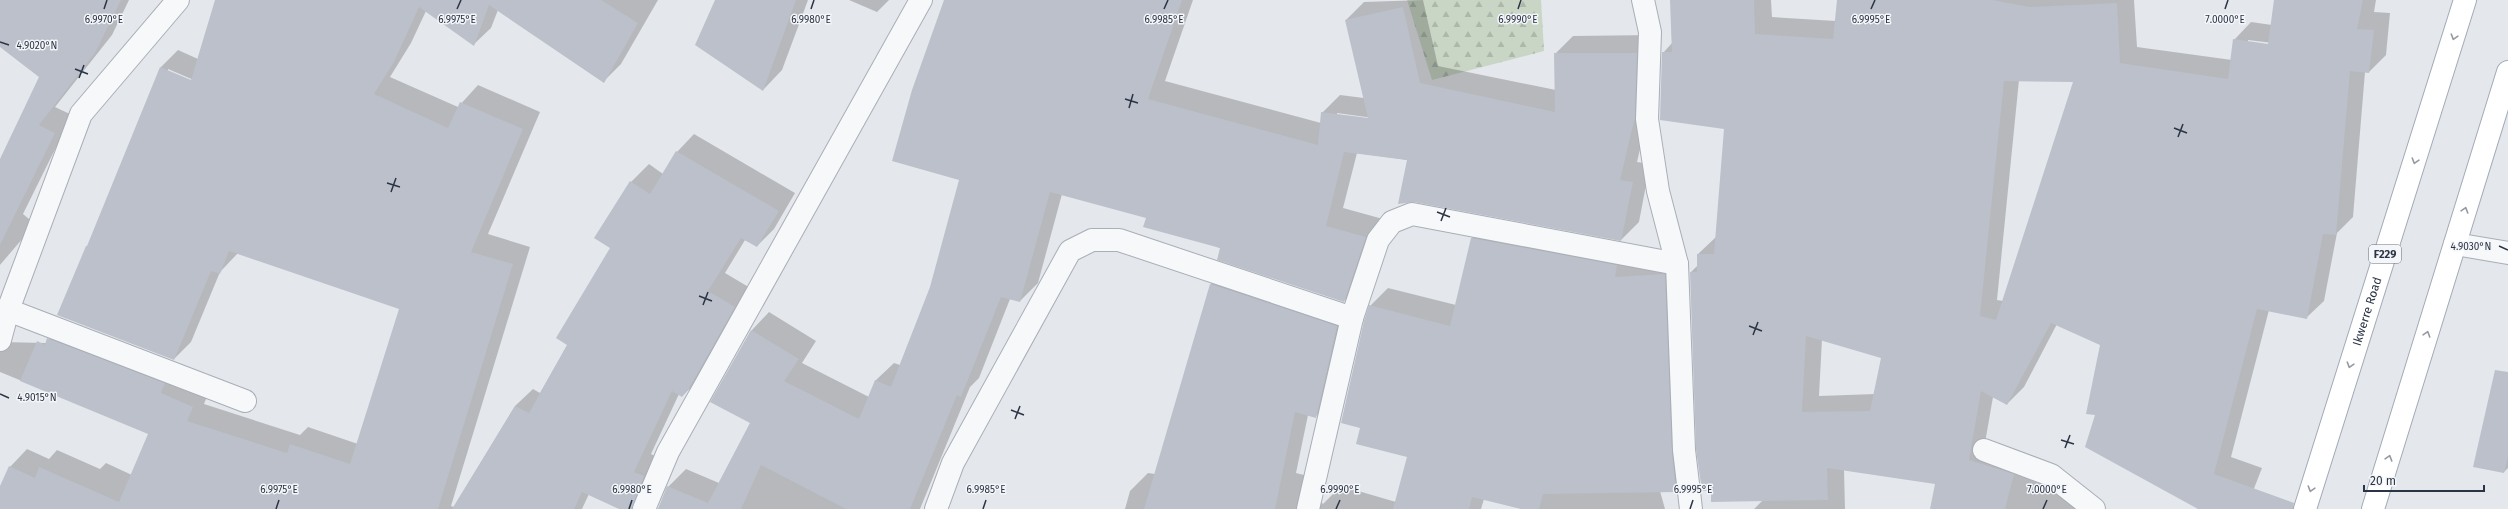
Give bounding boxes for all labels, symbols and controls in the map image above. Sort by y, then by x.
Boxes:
text: 6.9970°E [85,14,123,26]
text: 6.9975°E [438,14,476,26]
text: 6.9980°E [791,14,831,26]
text: 6.9985°E [1145,14,1183,26]
text: 6.9990°E [1498,14,1538,26]
text: 6.9995°E [1852,14,1890,26]
text: 7.0000°E [2205,14,2245,26]
one-way arrow [2450,34,2459,41]
text: 4.9020°N [17,40,57,52]
one-way arrow [2411,158,2420,165]
one-way arrow [2461,207,2469,214]
text: 4.9030°N [2451,241,2491,253]
road number: F229 [2369,245,2401,263]
street label: Ikwerre Road [2350,275,2384,348]
one-way arrow [2422,331,2431,338]
one-way arrow [2346,362,2355,369]
text: 4.9015°N [17,392,57,404]
one-way arrow [2384,455,2392,462]
scale bar [2364,467,2484,493]
text: 20 m [2370,474,2396,488]
text: 6.9975°E [260,484,298,496]
text: 6.9980°E [612,484,652,496]
text: 6.9985°E [967,484,1005,496]
text: 6.9990°E [1320,484,1360,496]
text: 6.9995°E [1674,484,1712,496]
text: 7.0000°E [2027,484,2067,496]
one-way arrow [2307,486,2316,493]

